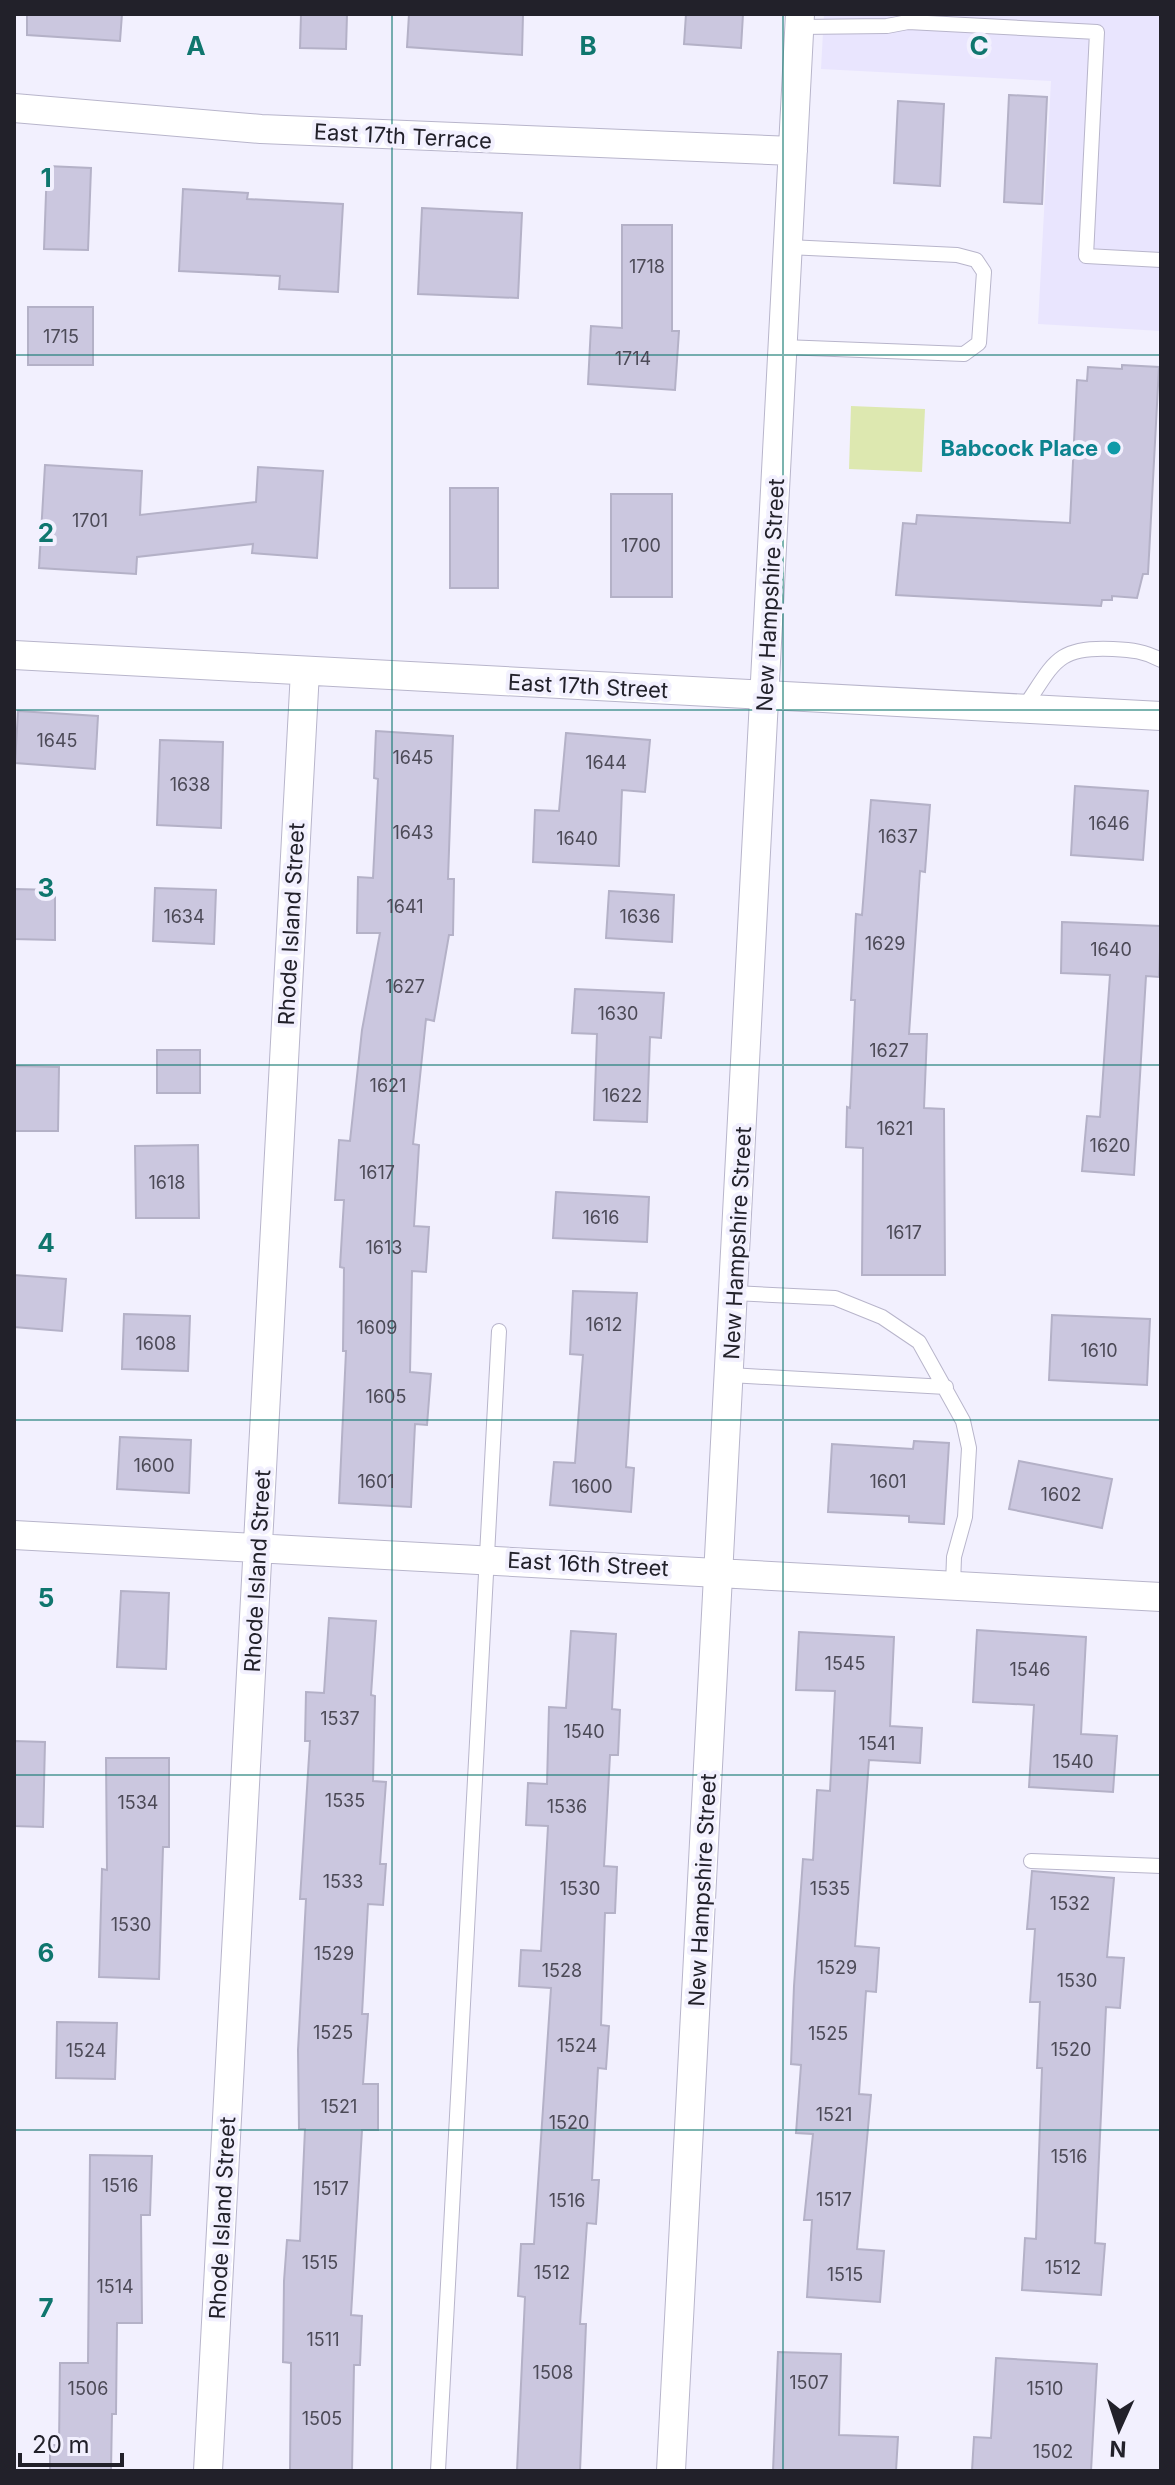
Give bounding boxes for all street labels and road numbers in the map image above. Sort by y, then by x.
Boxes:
street label: East 17th Terrace [313,118,493,154]
street label: New Hampshire Street [751,478,789,712]
street label: East 17th Street [507,669,669,703]
street label: Rhode Island Street [273,822,309,1026]
street label: New Hampshire Street [718,1126,756,1360]
street label: Rhode Island Street [239,1469,275,1673]
street label: East 16th Street [507,1547,669,1581]
street label: New Hampshire Street [683,1773,721,2007]
street label: Rhode Island Street [204,2116,240,2320]

